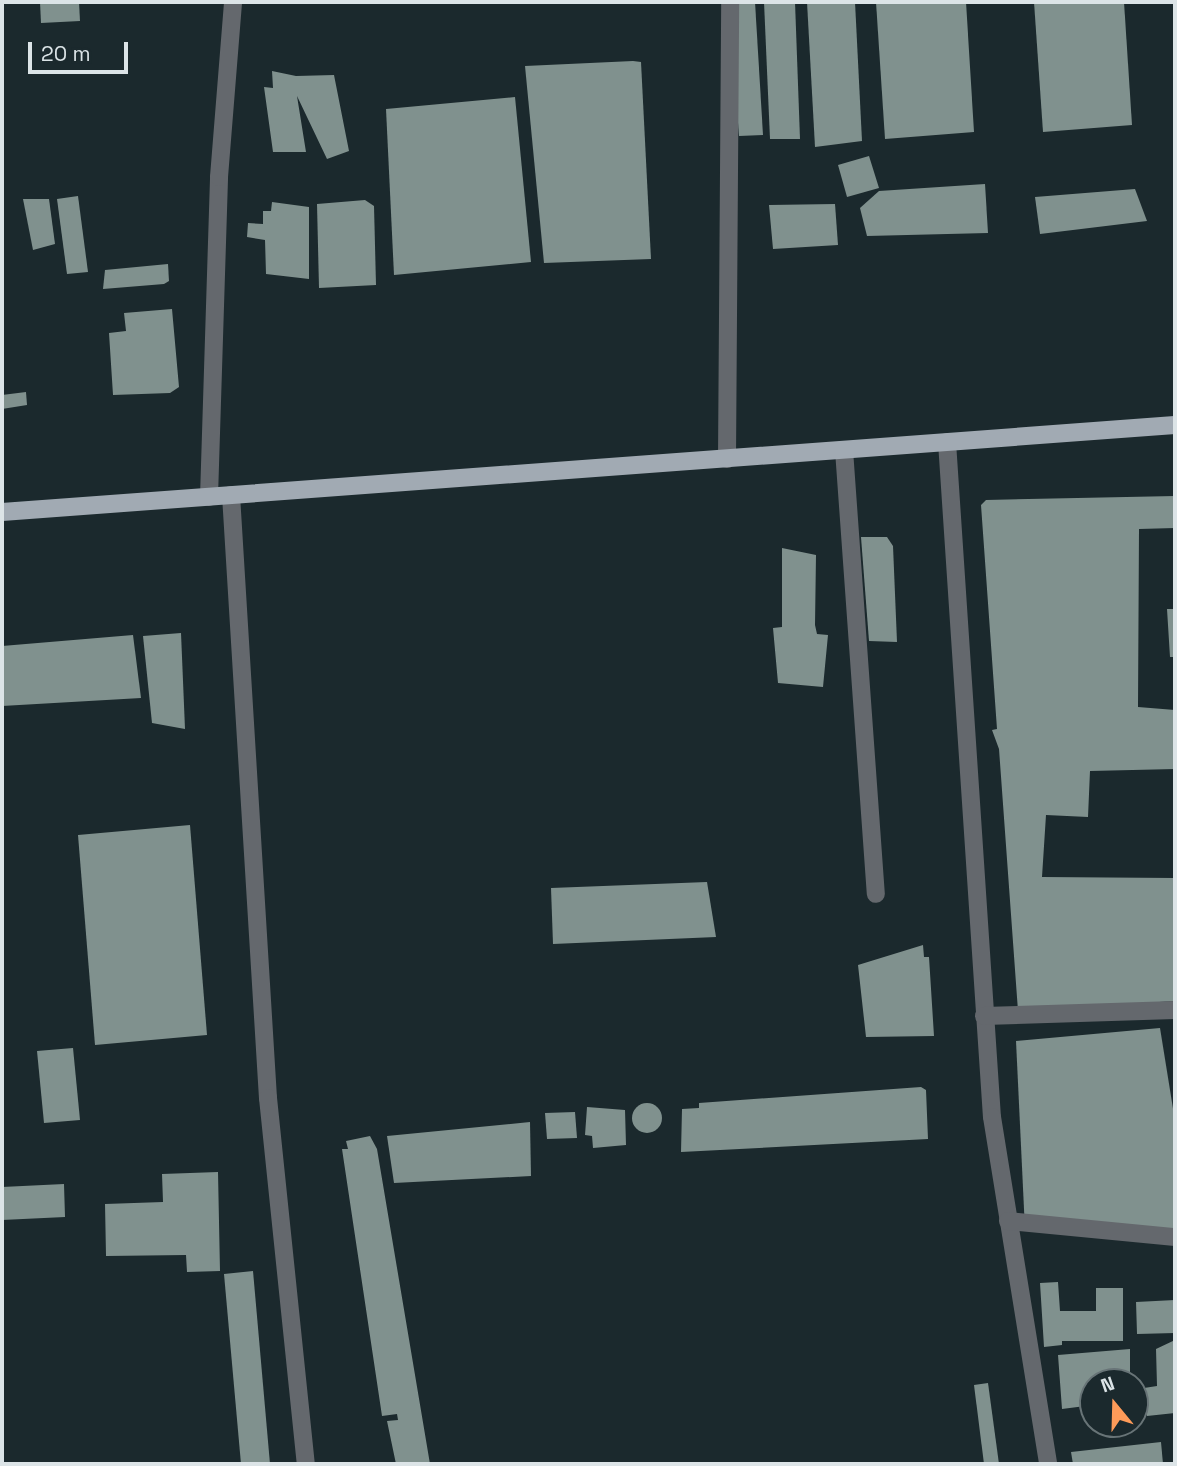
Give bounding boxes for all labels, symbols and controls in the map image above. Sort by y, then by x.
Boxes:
scale bar [32,28,131,72]
text: 20 m [41,40,91,67]
north arrow [1079,1368,1149,1438]
text: N [1098,1371,1118,1398]

